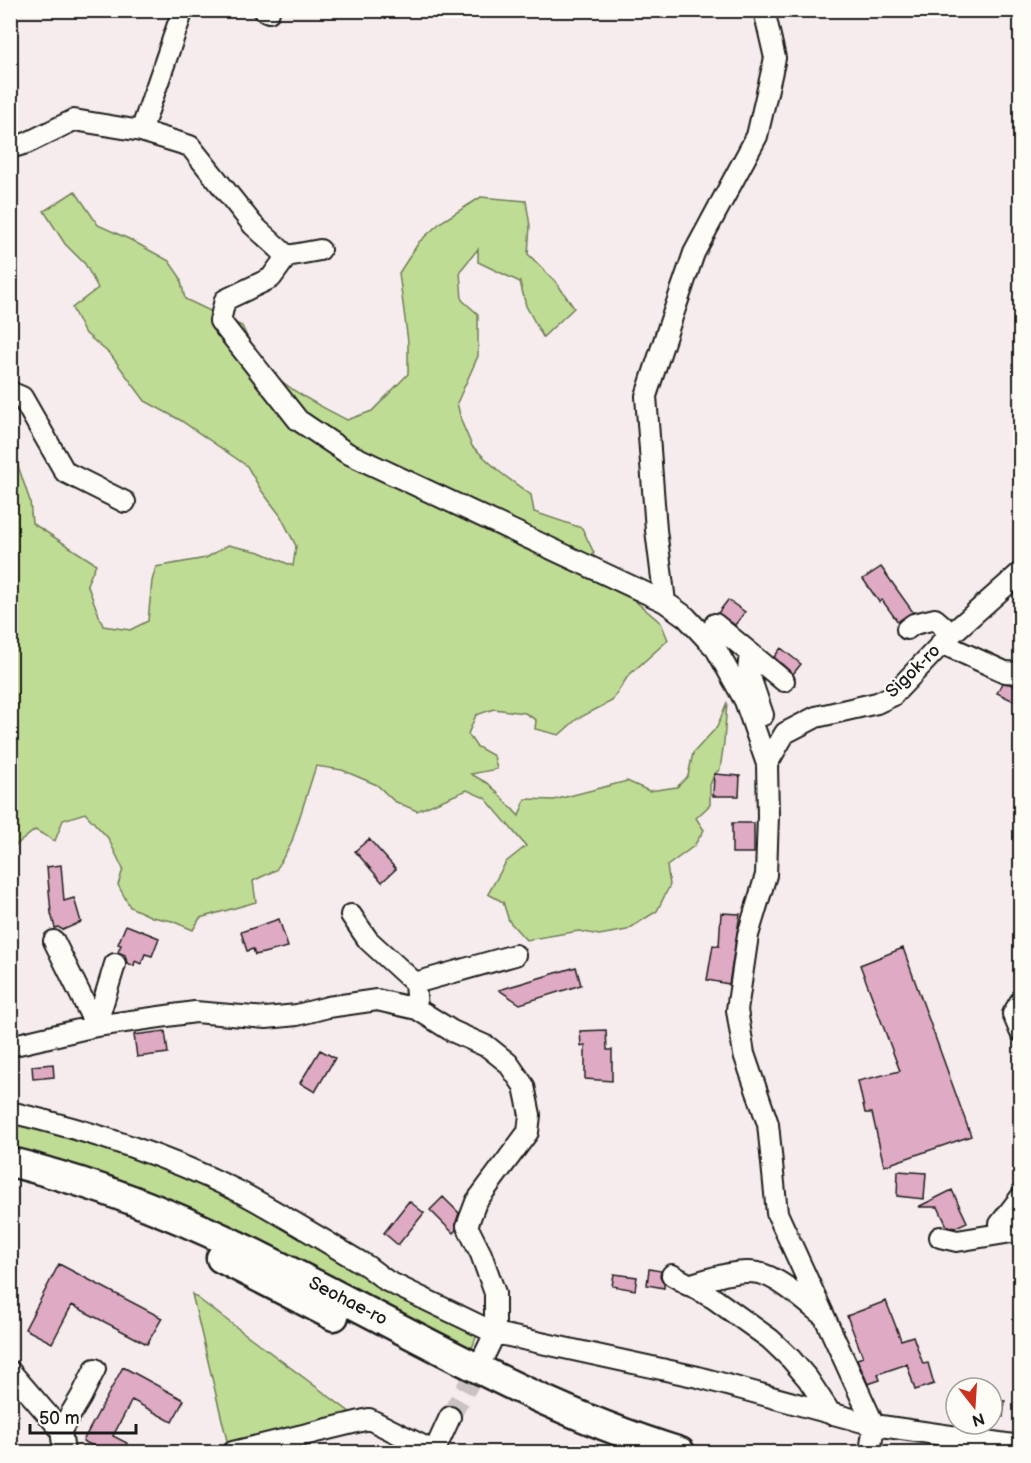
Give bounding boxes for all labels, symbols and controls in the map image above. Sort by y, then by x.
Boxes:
street label: Sigok-ro [881,640,945,702]
street label: Seohae-ro [305,1272,391,1330]
north arrow [944,1376,1004,1436]
scale bar [30,1397,136,1435]
text: 50 m [39,1408,80,1429]
text: N [969,1408,986,1430]

